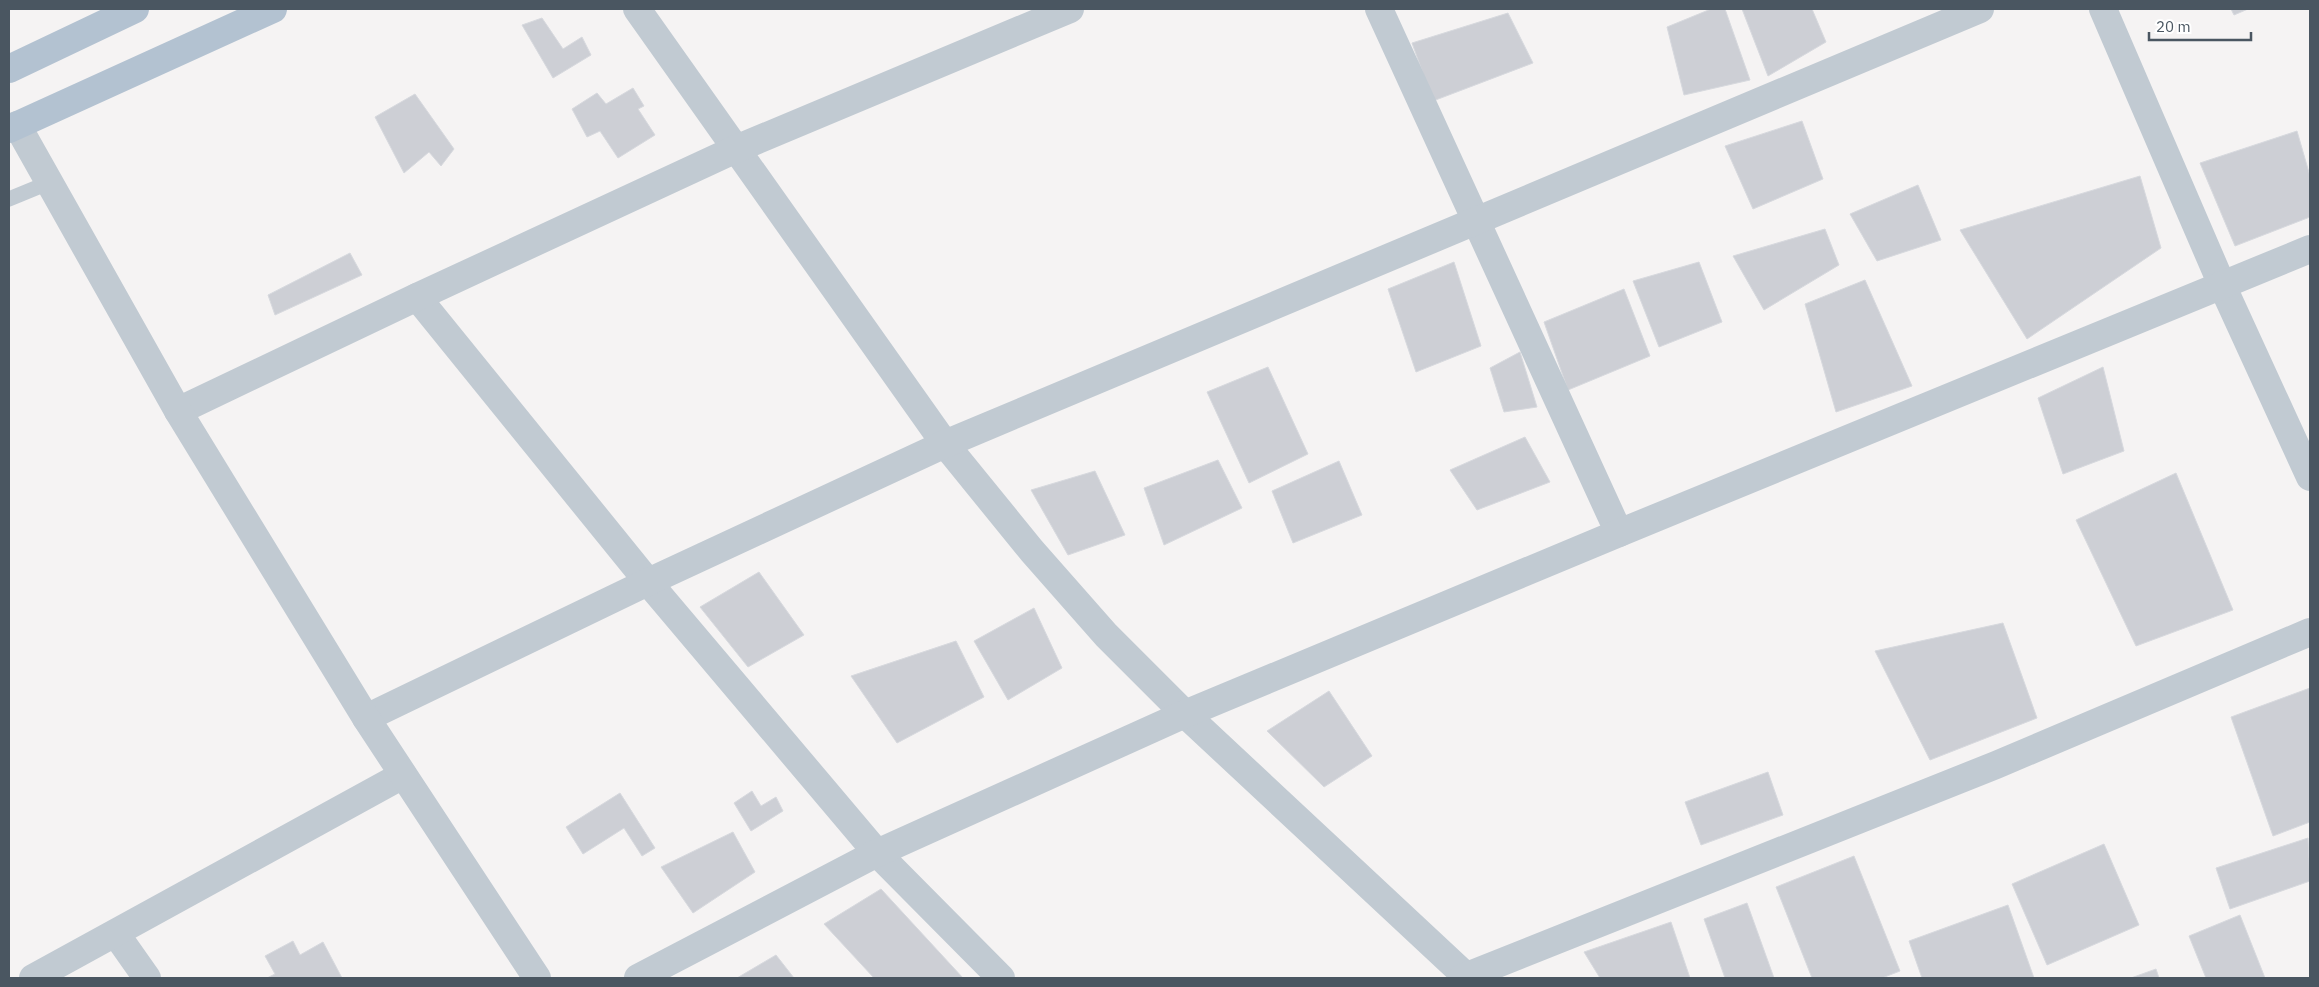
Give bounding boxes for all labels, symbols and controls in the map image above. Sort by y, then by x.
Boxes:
scale bar [2149,10,2252,42]
text: 20 m [2156,17,2191,36]

